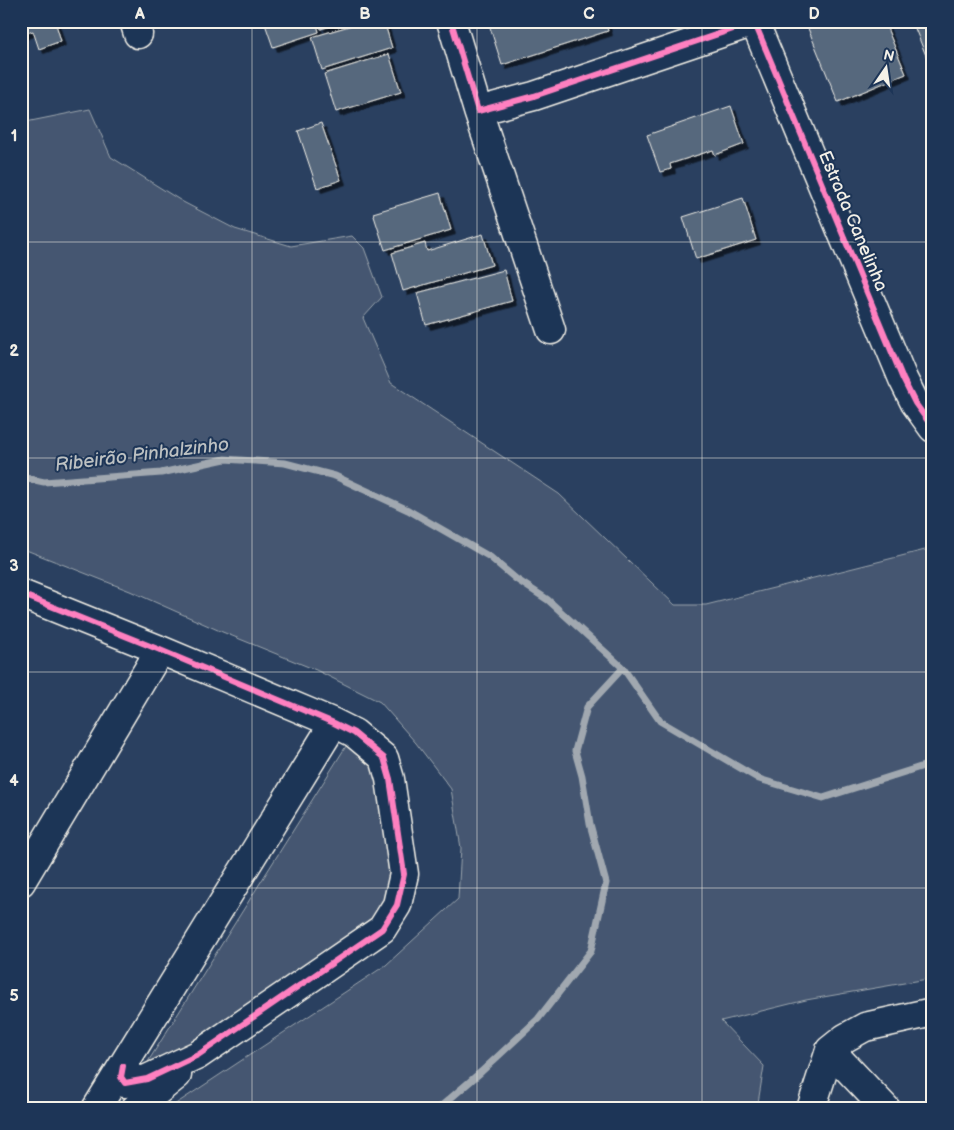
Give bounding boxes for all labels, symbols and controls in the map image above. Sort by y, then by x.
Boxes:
text: A [134,5,145,24]
text: B [359,5,371,24]
text: C [583,5,595,24]
text: D [808,5,820,24]
north arrow [862,42,912,92]
text: N [882,46,896,65]
text: 1 [11,127,17,146]
street label: Estrada Canelinha [814,148,892,294]
text: 2 [9,342,19,361]
water label: Ribeirão Pinhalzinho [54,433,230,477]
text: 3 [9,557,19,576]
text: 4 [9,772,19,791]
text: 5 [9,987,19,1006]

